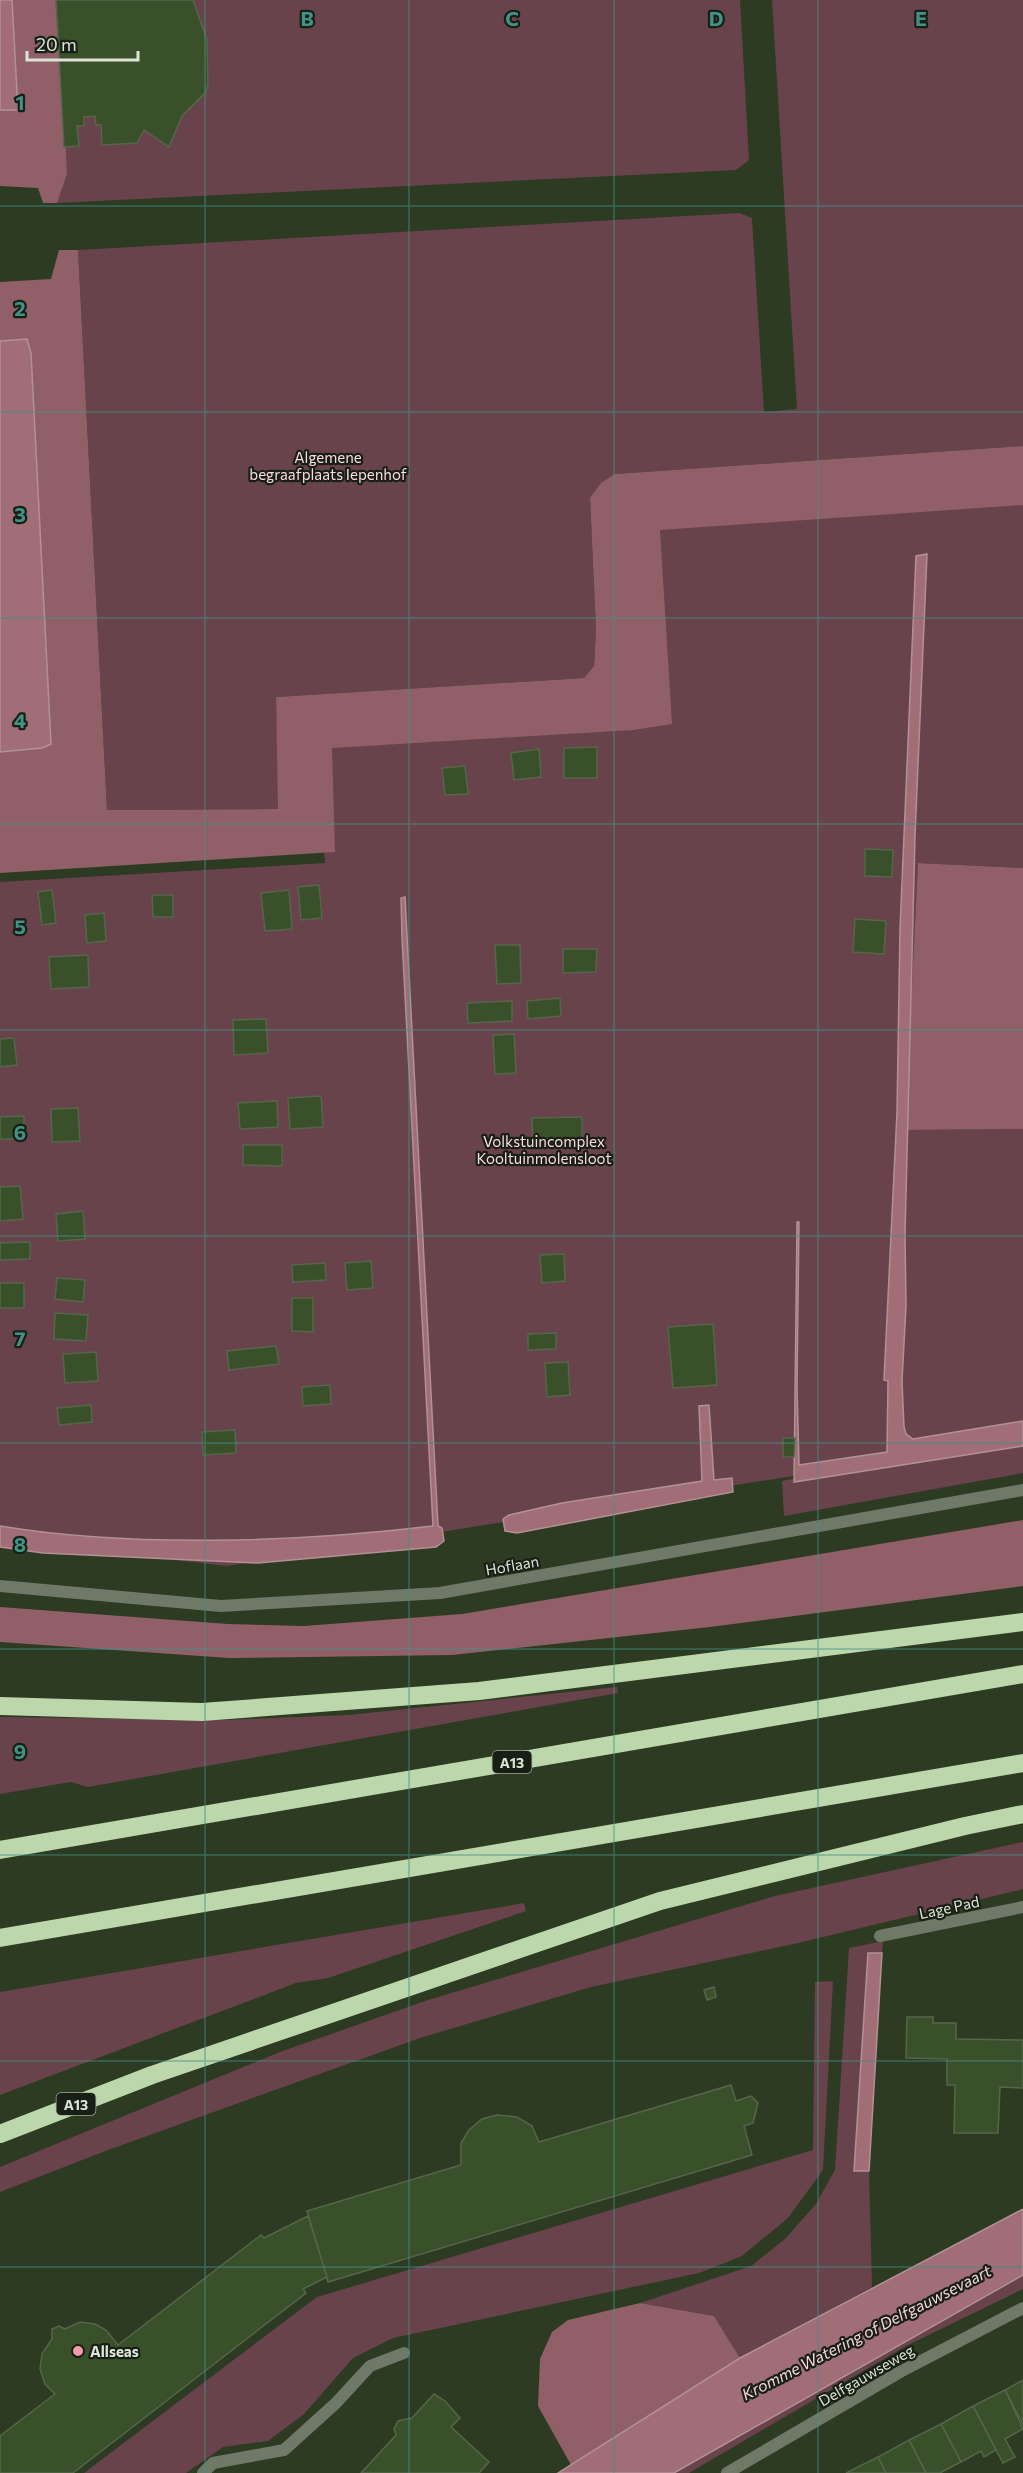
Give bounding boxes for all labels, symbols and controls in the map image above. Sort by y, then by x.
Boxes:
text: B [300,6,314,30]
text: C [505,6,519,30]
text: D [709,6,723,30]
text: E [915,6,927,30]
scale bar [27,24,138,62]
text: 20 m [36,33,77,55]
text: 1 [15,90,25,114]
text: 2 [14,296,26,320]
park label: Algemene begraafplaats Iepenhof [249,448,407,483]
text: 3 [14,502,26,526]
text: 4 [14,708,26,732]
text: 5 [14,914,26,938]
text: 6 [14,1120,26,1144]
park label: Volkstuincomplex Kooltuinmolensloot [476,1132,612,1167]
text: 7 [15,1326,26,1350]
text: 8 [14,1532,26,1556]
street label: Hoflaan [484,1551,540,1579]
text: 9 [14,1739,26,1763]
road number: A13 [492,1751,532,1773]
street label: Lage Pad [917,1892,981,1922]
road number: A13 [56,2093,96,2115]
water label: Kromme Watering of Delfgauwsevaart [738,2260,994,2403]
street label: Delfgauwseweg [815,2340,917,2410]
place label: Allseas [90,2342,139,2360]
marker: Allseas [71,2344,85,2358]

